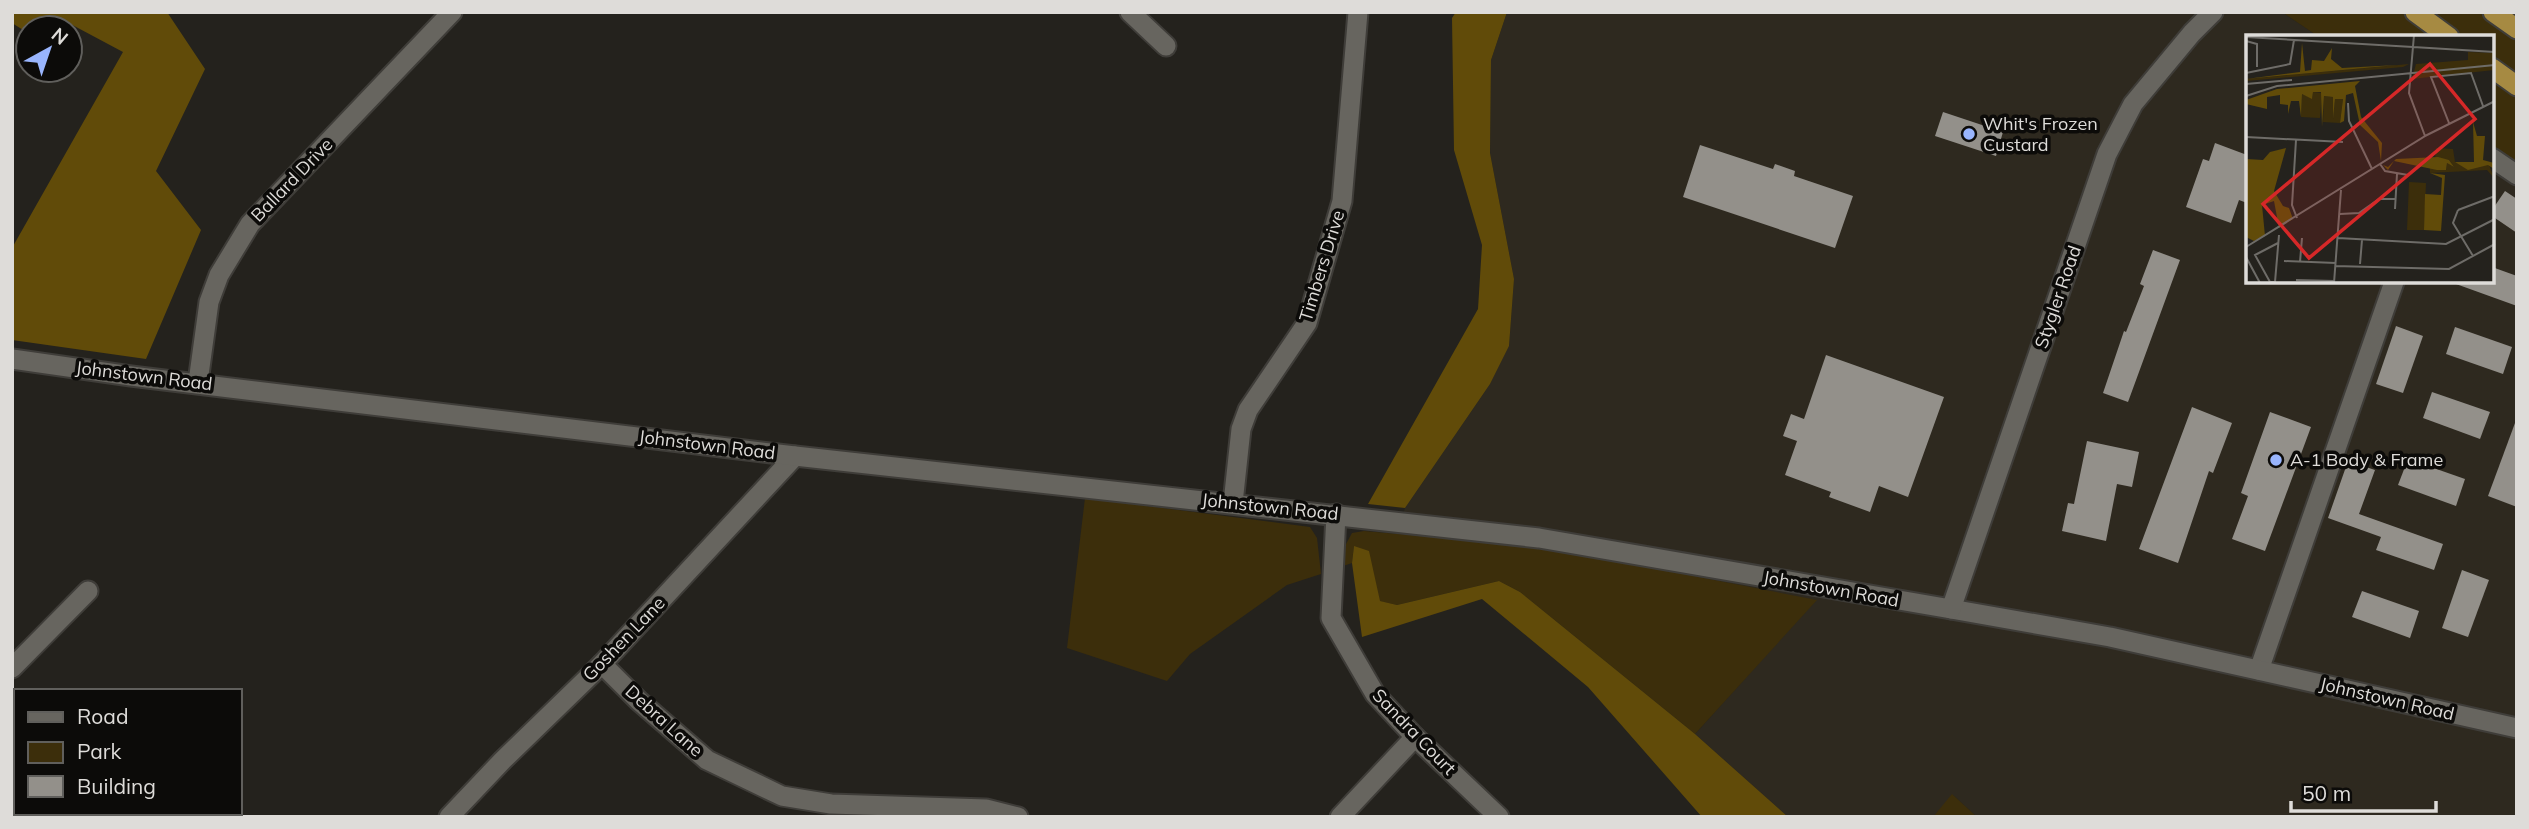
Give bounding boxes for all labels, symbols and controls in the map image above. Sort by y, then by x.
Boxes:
north arrow [14,14,84,84]
text: N [47,22,73,50]
inset map [2246,35,2494,284]
place label: Whit's Frozen Custard [1983,112,2098,156]
marker: Whit's Frozen Custard [1961,126,1977,142]
street label: Ballard Drive [246,133,337,226]
street label: Timbers Drive [1294,207,1349,324]
street label: Stygler Road [2029,242,2086,351]
street label: Johnstown Road [74,356,214,395]
street label: Johnstown Road [637,425,777,464]
place label: A-1 Body & Frame [2290,448,2443,471]
marker: A-1 Body & Frame [2268,452,2284,468]
street label: Johnstown Road [1200,488,1340,525]
street label: Johnstown Road [1761,565,1901,612]
street label: Goshen Lane [578,591,670,686]
street label: Johnstown Road [2318,672,2457,725]
street label: Debra Lane [621,680,708,762]
street label: Sandra Court [1368,684,1461,780]
legend [14,689,242,815]
text: Road [77,703,128,729]
text: Park [77,738,121,764]
scale bar [2291,770,2436,814]
text: Building [77,773,156,799]
text: 50 m [2302,780,2351,806]

